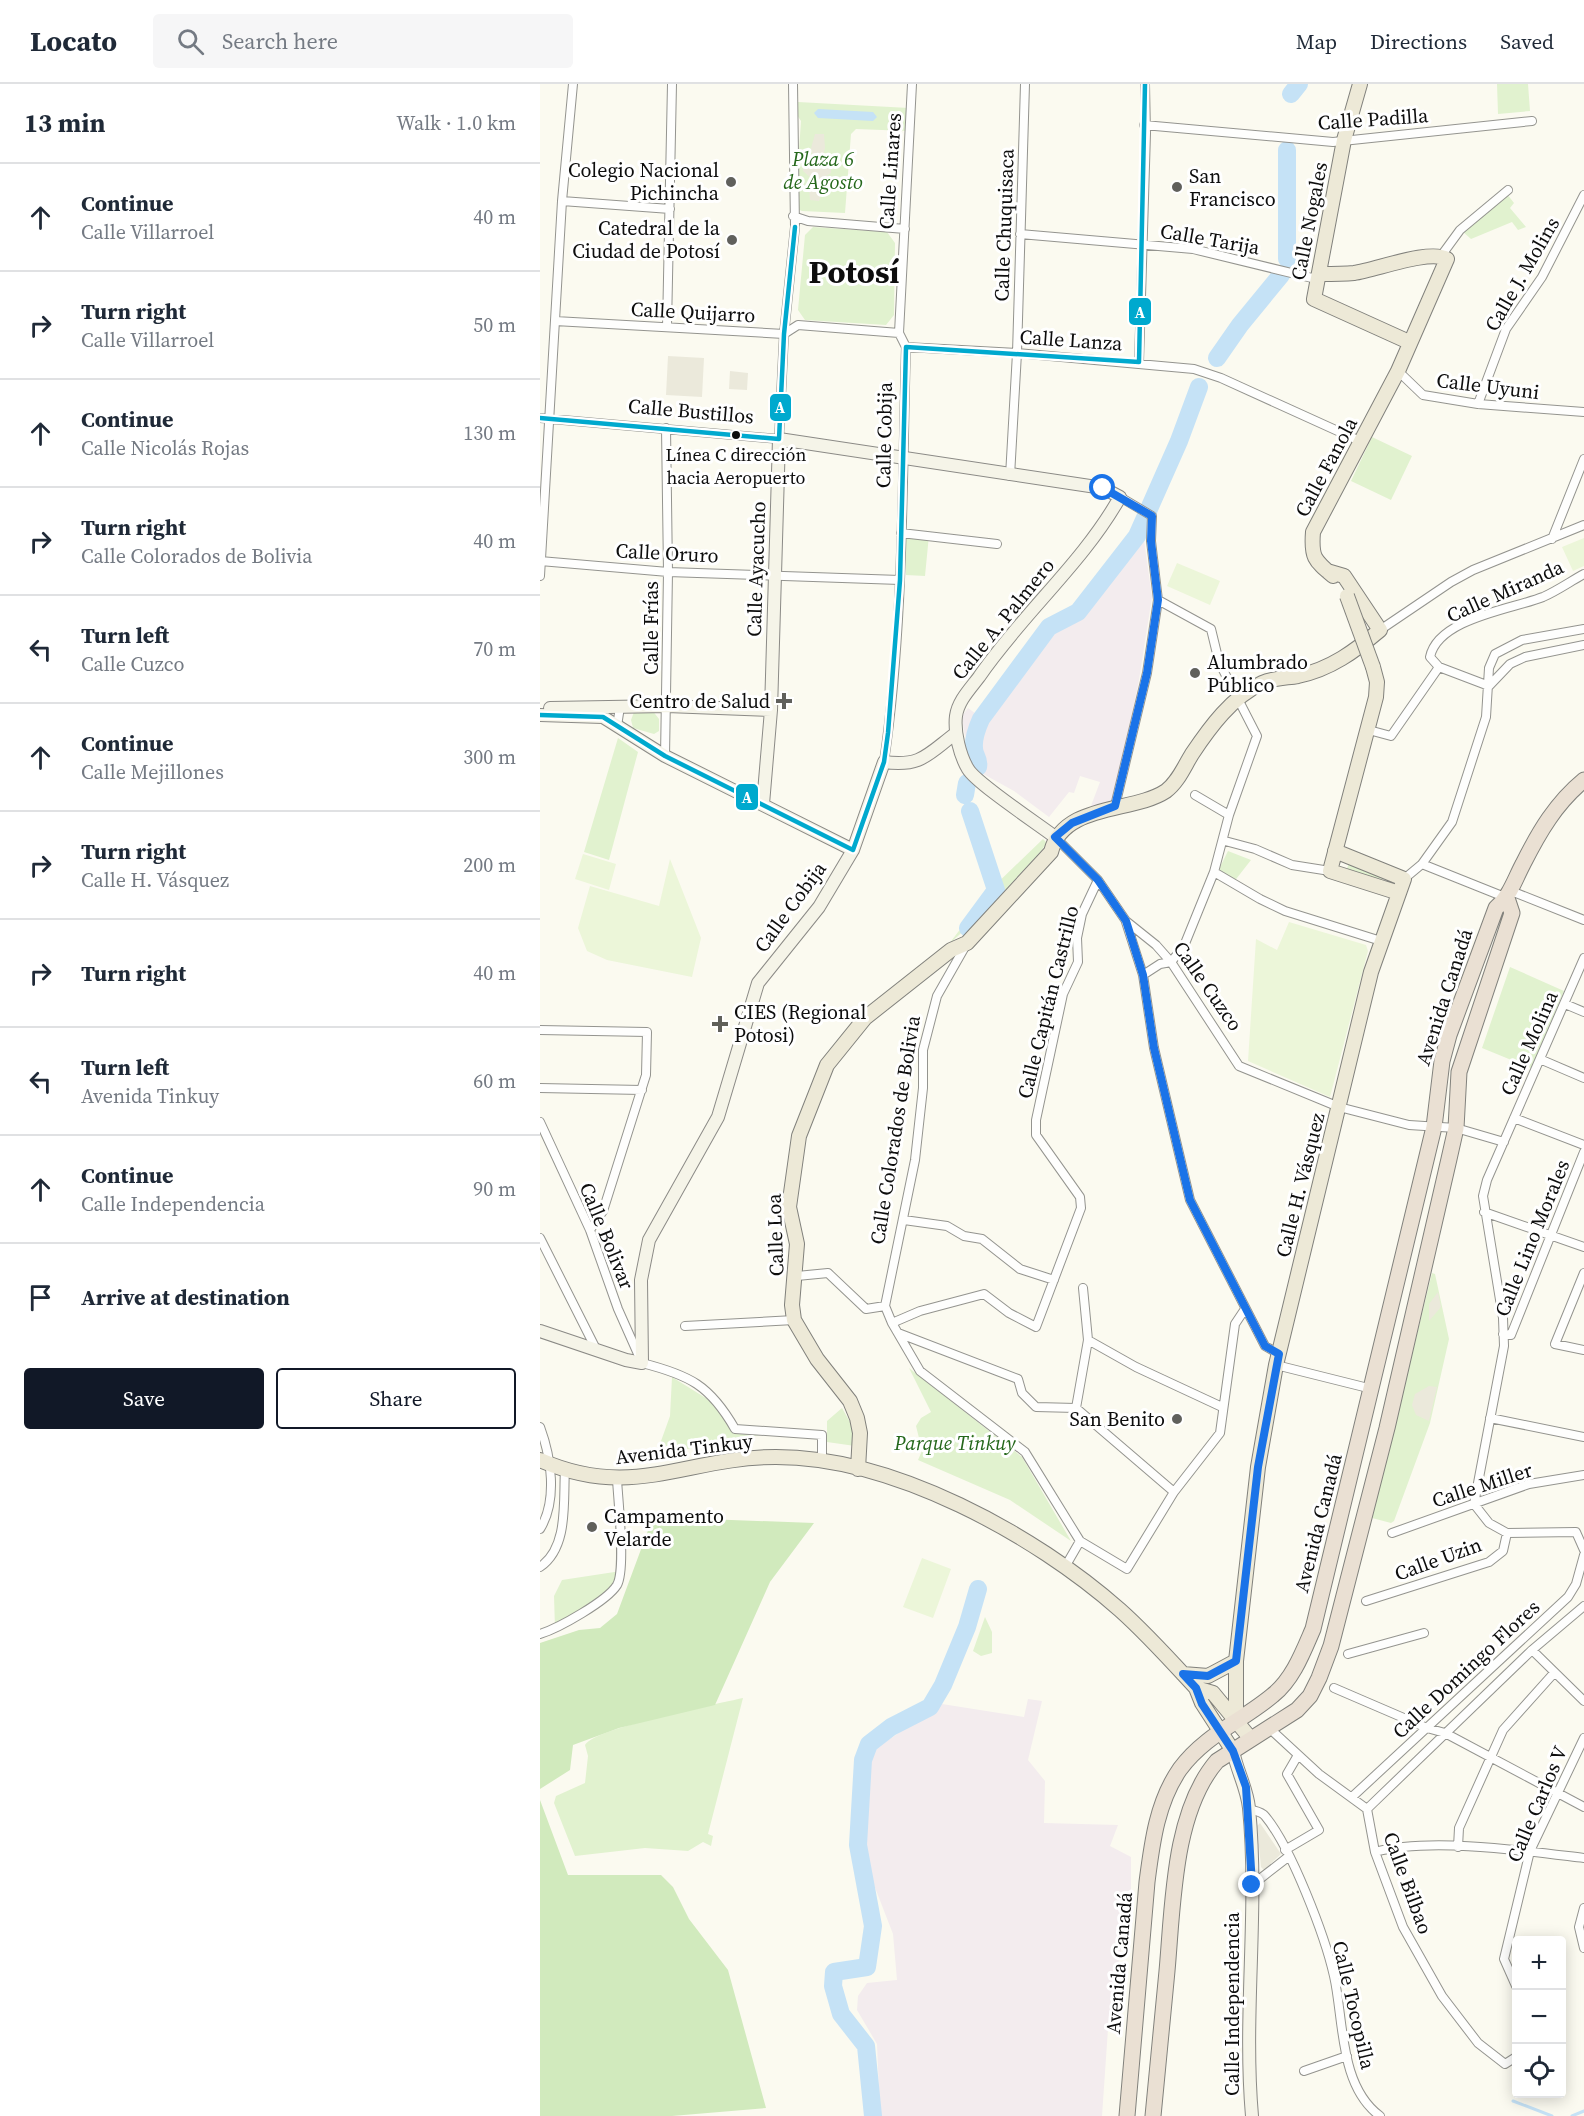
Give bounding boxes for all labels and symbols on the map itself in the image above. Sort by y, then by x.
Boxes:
street label: Calle Padilla [1317,101,1430,137]
street label: Calle Linares [872,112,908,230]
park label: Plaza 6 de Agosto [783,145,863,196]
street label: Calle Chuquisaca [987,147,1021,302]
place label: Colegio Nacional Pichincha [568,156,720,207]
street label: Calle Nogales [1284,159,1334,283]
place label: San Francisco [1189,162,1276,213]
marker: Colegio Nacional Pichincha [724,175,738,189]
marker: San Francisco [1170,180,1184,194]
street label: Calle J. Molins [1478,212,1566,336]
place label: Catedral de la Ciudad de Potosí [572,214,721,265]
street label: Calle Tarija [1158,216,1263,262]
marker: Catedral de la Ciudad de Potosí [725,233,739,247]
district label: Potosí [809,250,899,294]
street label: Calle Quijarro [630,295,756,329]
line badge: A [1128,297,1152,326]
text: A [1135,301,1146,323]
street label: Calle Lanza [1019,322,1124,358]
street label: Calle Uyuni [1435,366,1541,406]
street label: Calle Cobija [869,381,899,488]
street label: Calle Bustillos [627,392,755,430]
line badge: A [769,393,792,422]
text: A [775,396,786,418]
street label: Calle Fanola [1288,411,1364,522]
marker: Línea C dirección hacia Aeropuerto [730,429,742,441]
place label: Línea C dirección hacia Aeropuerto [666,442,806,490]
route start [1089,474,1115,500]
street label: Calle Ayacucho [740,501,772,637]
street label: Calle Oruro [615,536,719,570]
street label: Calle A. Palmero [945,552,1061,686]
street label: Calle Miranda [1442,552,1569,629]
street label: Calle Frías [637,581,665,675]
place label: Alumbrado Público [1207,648,1308,699]
marker: Alumbrado Público [1188,666,1202,680]
place label: Centro de Salud [630,687,771,715]
marker: Centro de Salud [775,692,793,710]
line badge: A [735,783,759,811]
text: A [742,786,753,808]
street label: Calle Cobija [747,855,833,958]
street label: Calle Capitán Castrillo [1010,902,1086,1102]
street label: Avenida Canadá [1409,924,1480,1069]
street label: Calle Cuzco [1167,936,1249,1036]
street label: Calle Molina [1493,985,1565,1100]
place label: CIES (Regional Potosi) [734,998,866,1049]
street label: Calle Colorados de Bolivia [863,1013,927,1246]
marker: CIES (Regional Potosi) [711,1015,729,1033]
street label: Calle H. Vásquez [1269,1110,1331,1260]
street label: Calle Lino Morales [1488,1155,1576,1321]
street label: Calle Bolivar [573,1178,641,1294]
street label: Calle Loa [760,1192,790,1277]
place label: San Benito [1070,1405,1165,1433]
marker: San Benito [1170,1412,1184,1426]
street label: Avenida Tinkuy [614,1427,755,1471]
park label: Parque Tinkuy [893,1429,1016,1457]
street label: Avenida Canadá [1287,1450,1349,1595]
street label: Calle Miller [1428,1455,1536,1514]
place label: Campamento Velarde [604,1502,724,1553]
marker: Campamento Velarde [585,1520,599,1534]
street label: Calle Uzin [1391,1530,1485,1588]
street label: Calle Domingo Flores [1386,1593,1546,1745]
street label: Calle Carlos V [1500,1741,1574,1866]
street label: Calle Bilbao [1377,1828,1439,1938]
route end [1238,1871,1264,1897]
street label: Avenida Canadá [1099,1890,1139,2035]
street label: Calle Independencia [1218,1911,1246,2096]
street label: Calle Tocopilla [1326,1938,1383,2073]

